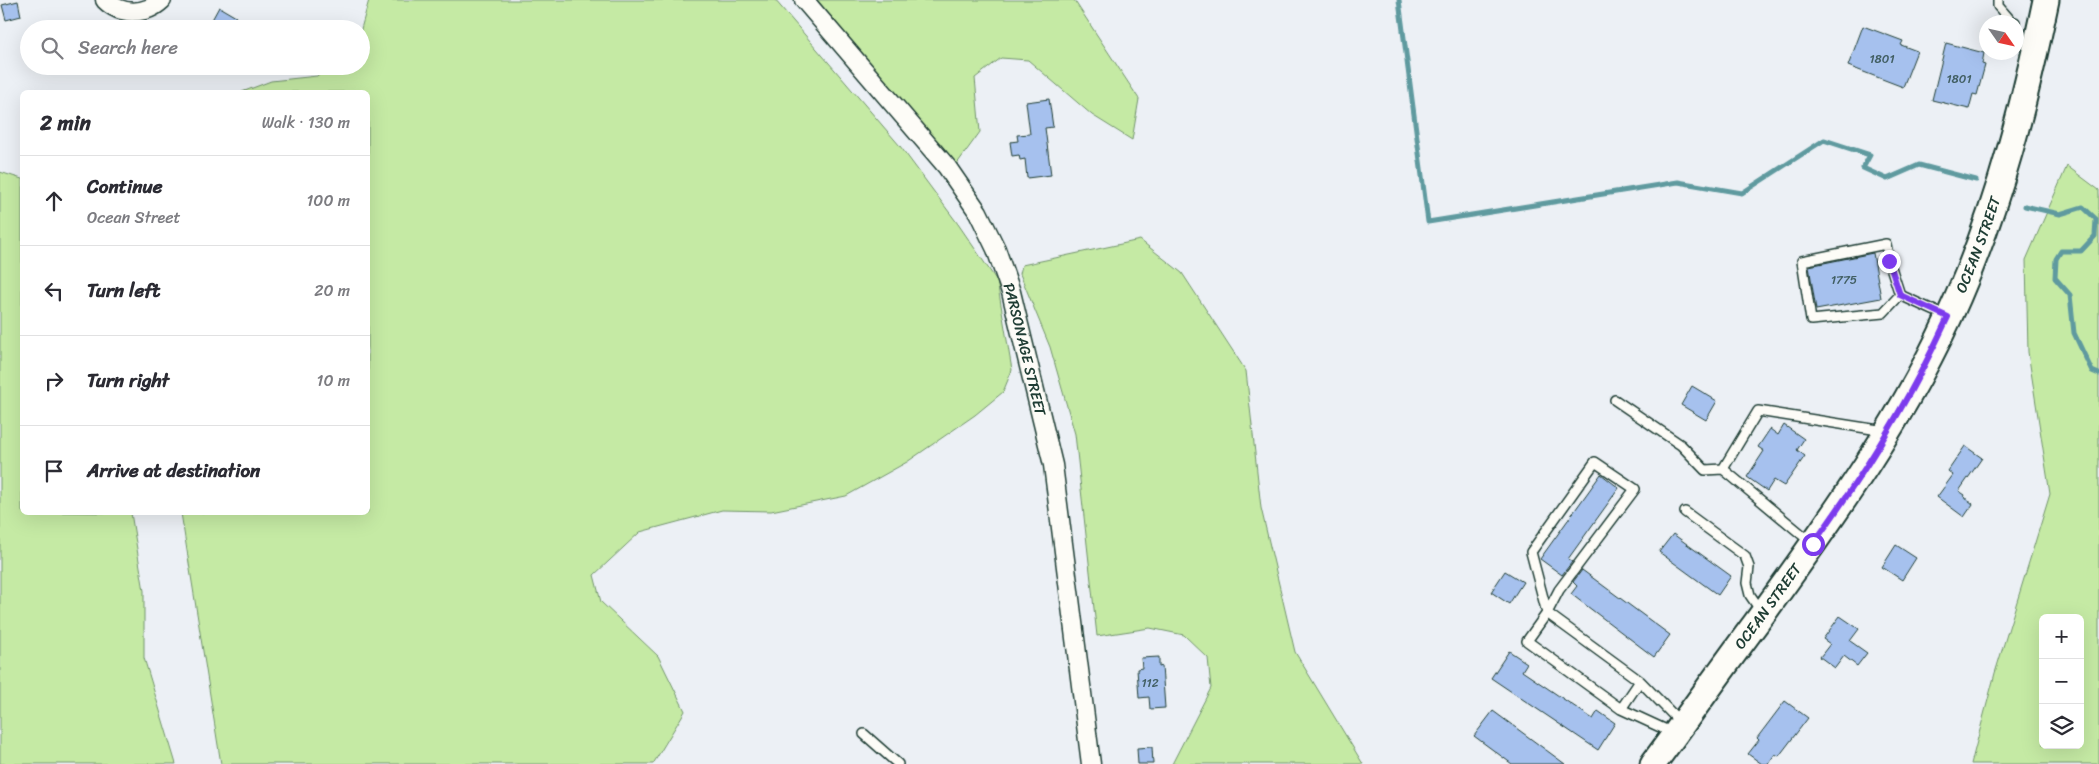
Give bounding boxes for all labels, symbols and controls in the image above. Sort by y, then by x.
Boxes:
north arrow [1979,15,2024,60]
search box [20,20,370,75]
text: Search here [78,31,178,64]
icon: search [38,34,66,62]
house number: 1801 [1869,48,1895,70]
house number: 1801 [1946,68,1972,90]
text: 2 min [40,104,91,142]
text: Walk · 130 m [262,108,350,137]
text: Continue [87,170,163,203]
text: 100 m [306,186,350,215]
icon: ahead [40,187,68,215]
street label: OCEAN STREET [1948,192,2008,297]
text: Ocean Street [87,203,180,232]
route end [1878,250,1901,273]
house number: 1775 [1831,269,1857,291]
text: Turn left [87,274,160,307]
text: 20 m [314,276,350,305]
icon: left [40,277,68,305]
street label: PARSONAGE STREET [996,279,1054,420]
text: Turn right [87,364,169,397]
text: 10 m [317,366,350,395]
icon: right [40,367,68,395]
text: Arrive at destination [87,454,260,487]
icon: arrive [40,457,68,485]
route start [1802,533,1825,556]
street label: OCEAN STREET [1728,557,1809,655]
map controls [2039,614,2084,749]
button: + [2039,614,2084,659]
button: − [2039,659,2084,704]
house number: 112 [1141,672,1159,694]
button: layers [2039,704,2084,749]

